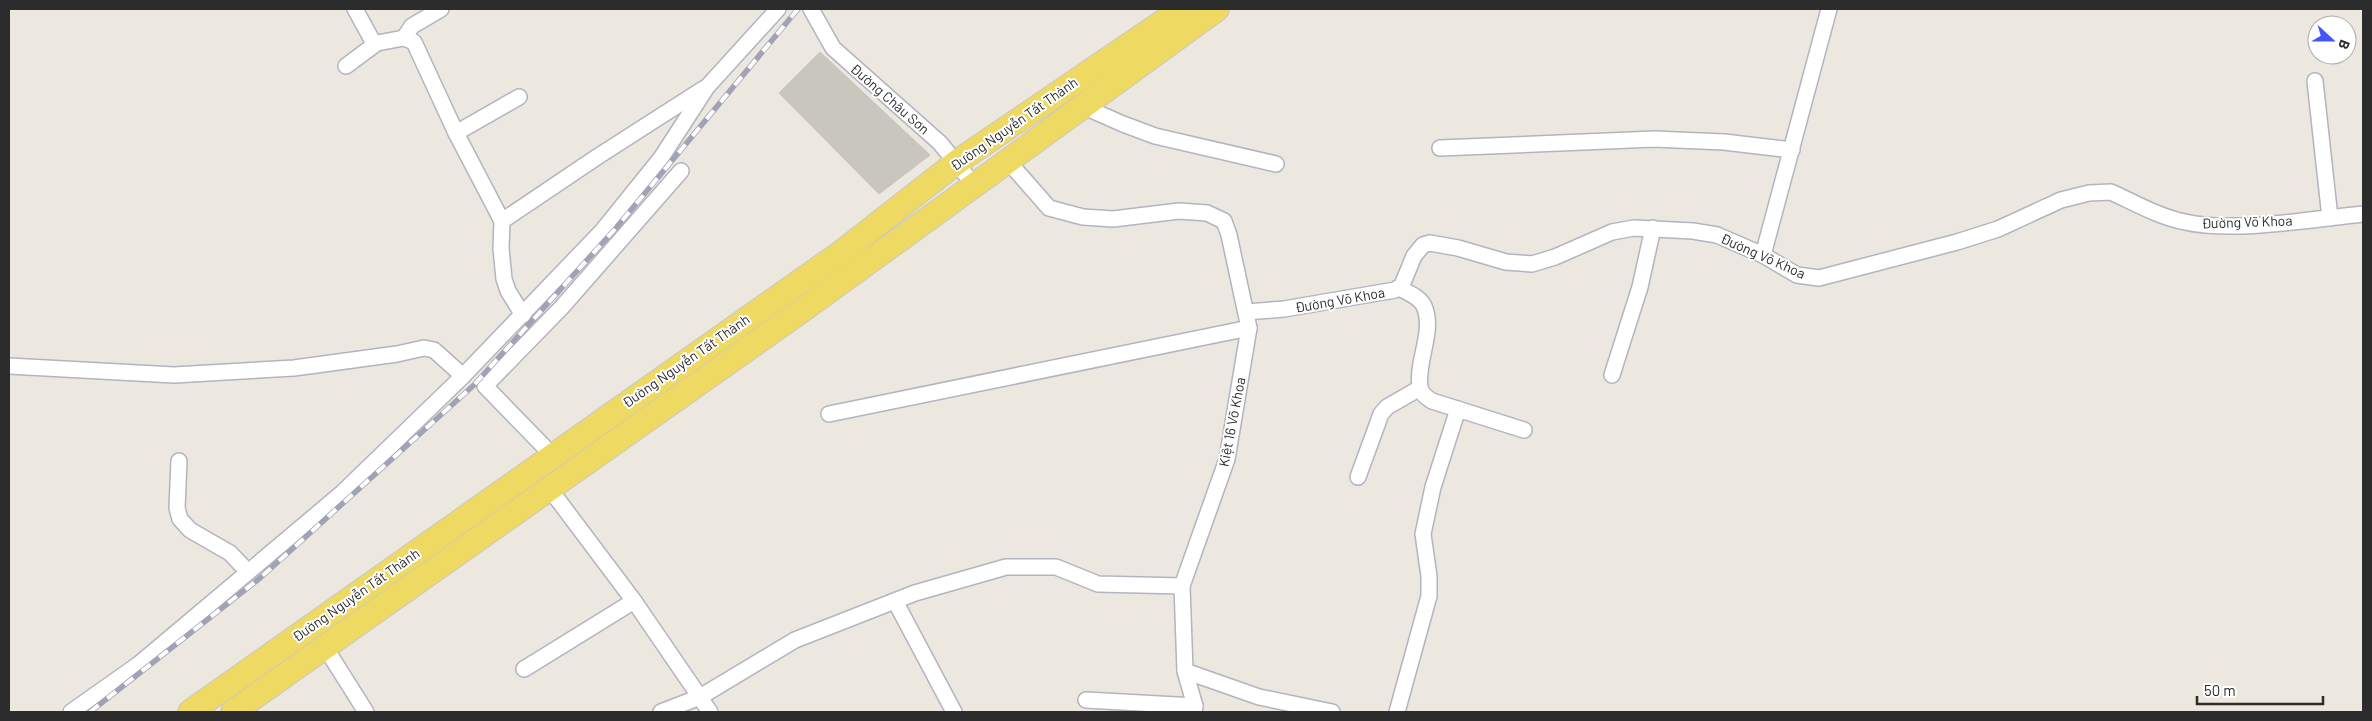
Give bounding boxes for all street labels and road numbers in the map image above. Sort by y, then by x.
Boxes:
street label: Đường Châu Sơn [847,60,933,138]
street label: Đường Nguyễn Tất Thành [947,73,1081,174]
street label: Đường Võ Khoa [2201,211,2293,232]
street label: Đường Võ Khoa [1718,229,1808,282]
street label: Đường Võ Khoa [1294,283,1386,316]
street label: Đường Nguyễn Tất Thành [619,310,753,411]
street label: Kiệt 16 Võ Khoa [1214,376,1249,468]
street label: Đường Nguyễn Tất Thành [289,544,423,645]

